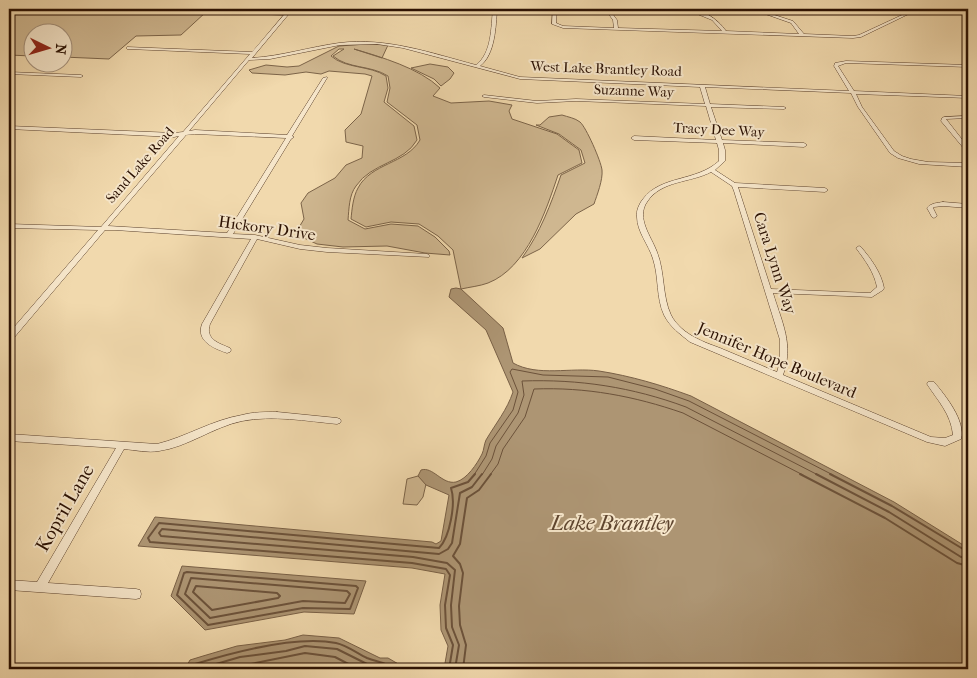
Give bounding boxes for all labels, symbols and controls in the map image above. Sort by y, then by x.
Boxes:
north arrow [22,22,72,72]
text: N [51,43,69,55]
street label: West Lake Brantley Road [529,58,682,80]
street label: Suzanne Way [594,81,675,101]
street label: Tracy Dee Way [673,119,766,141]
street label: Sand Lake Road [102,123,178,207]
street label: Cara Lynn Way [750,210,801,317]
street label: Hickory Drive [217,212,317,244]
street label: Jennifer Hope Boulevard [693,317,860,402]
street label: Kopril Lane [31,461,99,555]
water label: Lake Brantley [549,511,675,535]

